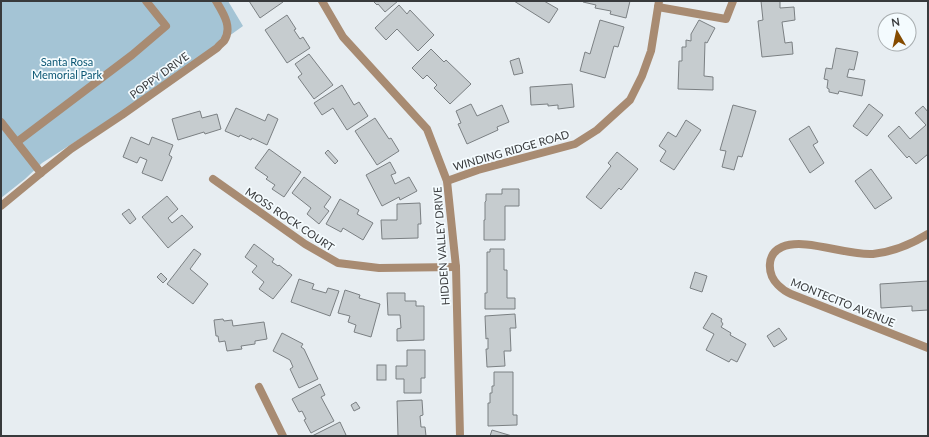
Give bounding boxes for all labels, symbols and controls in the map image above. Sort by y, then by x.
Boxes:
north arrow [877,12,917,52]
text: N [890,15,901,29]
street label: POPPY DRIVE [127,49,191,101]
park label: Santa Rosa Memorial Park [32,55,102,81]
street label: WINDING RIDGE ROAD [451,127,571,173]
street label: MOSS ROCK COURT [243,185,337,254]
street label: HIDDEN VALLEY DRIVE [430,186,452,306]
street label: MONTECITO AVENUE [789,275,897,329]

